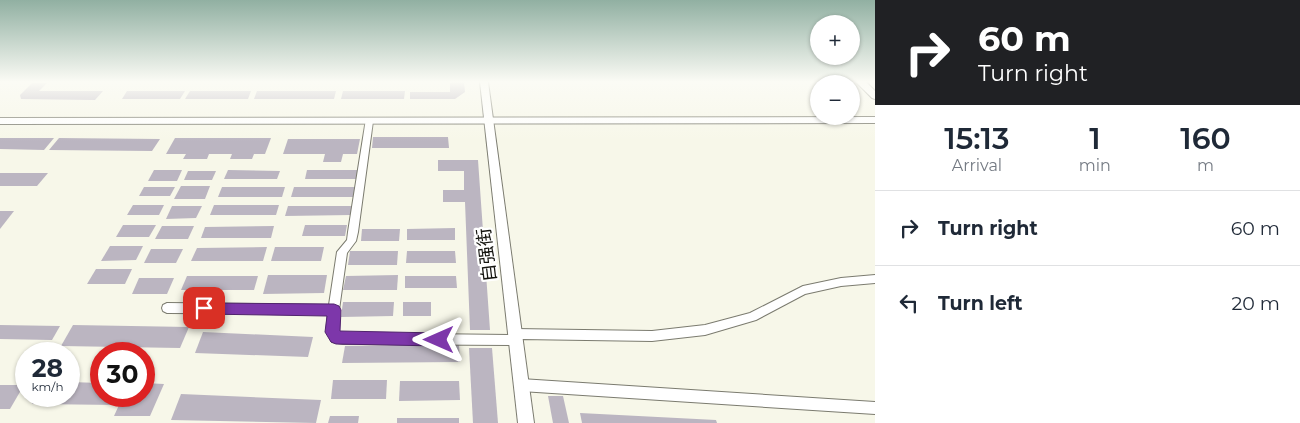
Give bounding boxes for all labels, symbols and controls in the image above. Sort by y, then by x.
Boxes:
map controls [810,15,860,125]
button: + [810,15,860,65]
text: 60 m [978,17,1071,60]
icon: right [895,20,960,85]
text: Turn right [978,60,1088,87]
button: − [810,75,860,125]
text: 15:13 [944,120,1009,157]
text: 1 [1089,120,1101,157]
text: 160 [1180,120,1231,157]
text: Arrival [952,156,1002,175]
text: min [1079,156,1111,175]
text: m [1197,156,1214,175]
icon: right [895,214,923,242]
text: Turn right [938,217,1038,240]
text: 60 m [1231,217,1280,240]
street label: 自强街 [473,227,501,283]
pin [183,287,225,329]
icon: left [895,289,923,317]
text: Turn left [938,292,1023,315]
text: 20 m [1232,292,1280,315]
icon: arrive [190,294,218,322]
position arrow [412,313,464,365]
speed limit sign: 30 [90,342,155,407]
text: 28 [32,353,63,383]
text: km/h [31,379,64,394]

